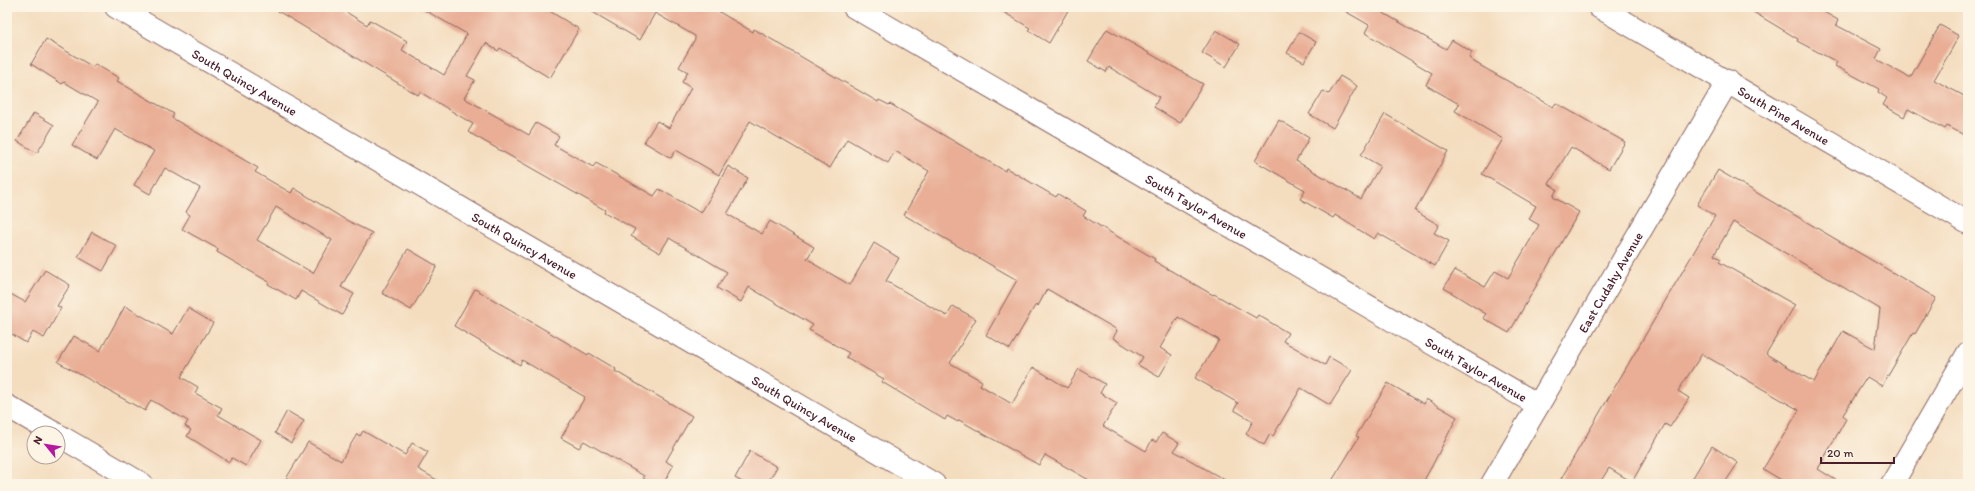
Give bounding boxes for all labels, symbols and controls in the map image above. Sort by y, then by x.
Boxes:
street label: South Quincy Avenue [189,46,300,119]
street label: South Pine Avenue [1735,83,1832,148]
street label: South Taylor Avenue [1142,171,1250,242]
street label: South Quincy Avenue [469,209,580,282]
street label: East Cudahy Avenue [1575,229,1646,335]
street label: South Taylor Avenue [1422,334,1530,405]
street label: South Quincy Avenue [749,372,860,445]
north arrow [26,425,66,465]
text: N [30,434,45,447]
scale bar [1821,439,1894,465]
text: 20 m [1827,446,1854,460]

